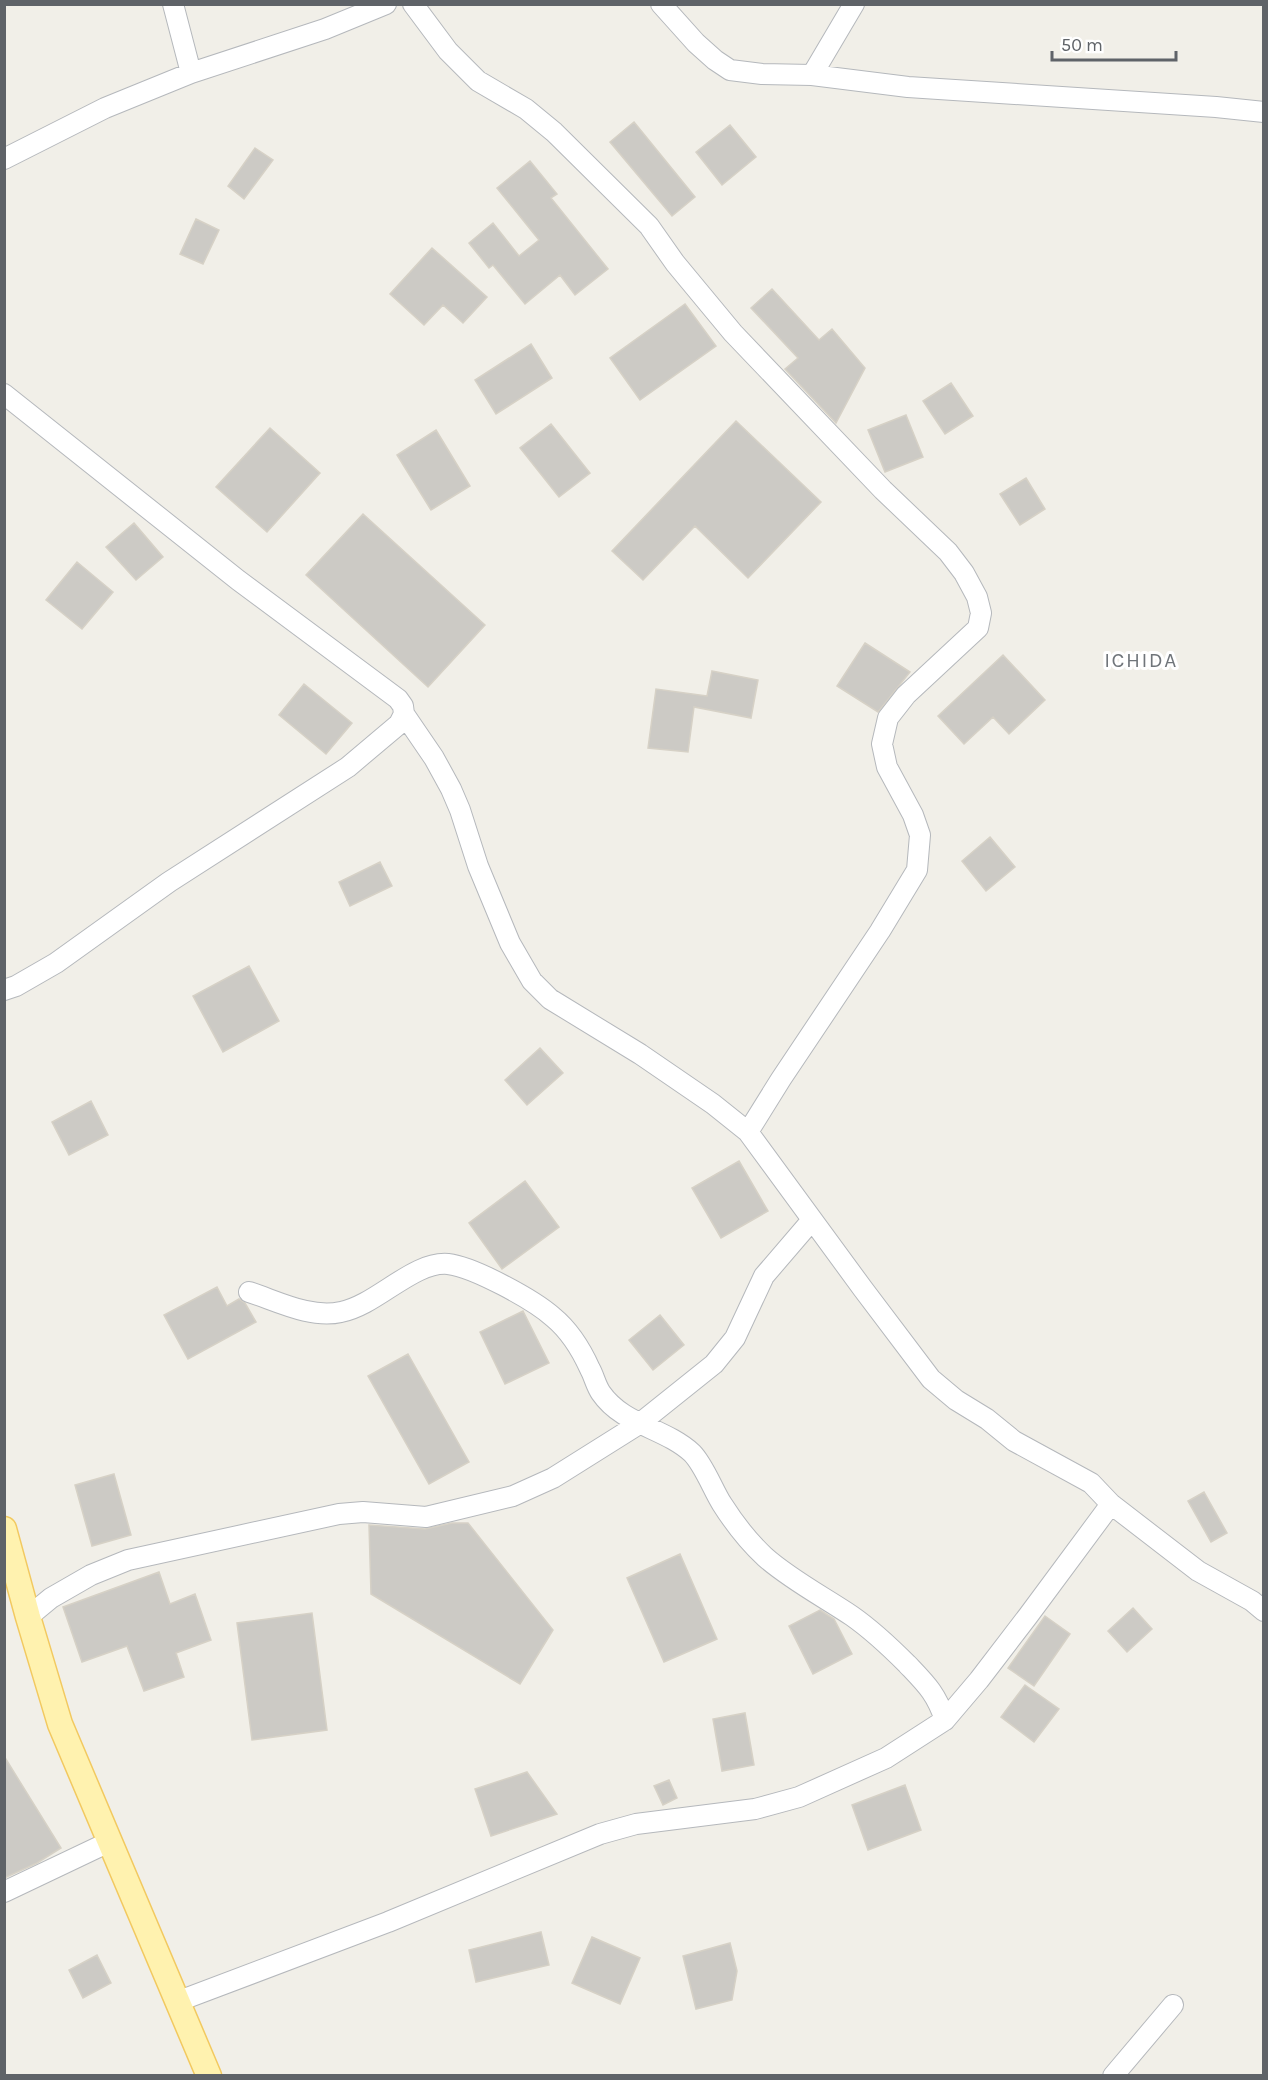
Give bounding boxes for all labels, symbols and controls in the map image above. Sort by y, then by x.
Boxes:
scale bar [1052,24,1176,62]
text: 50 m [1061,34,1103,56]
district label: ICHIDA [1104,648,1178,672]

